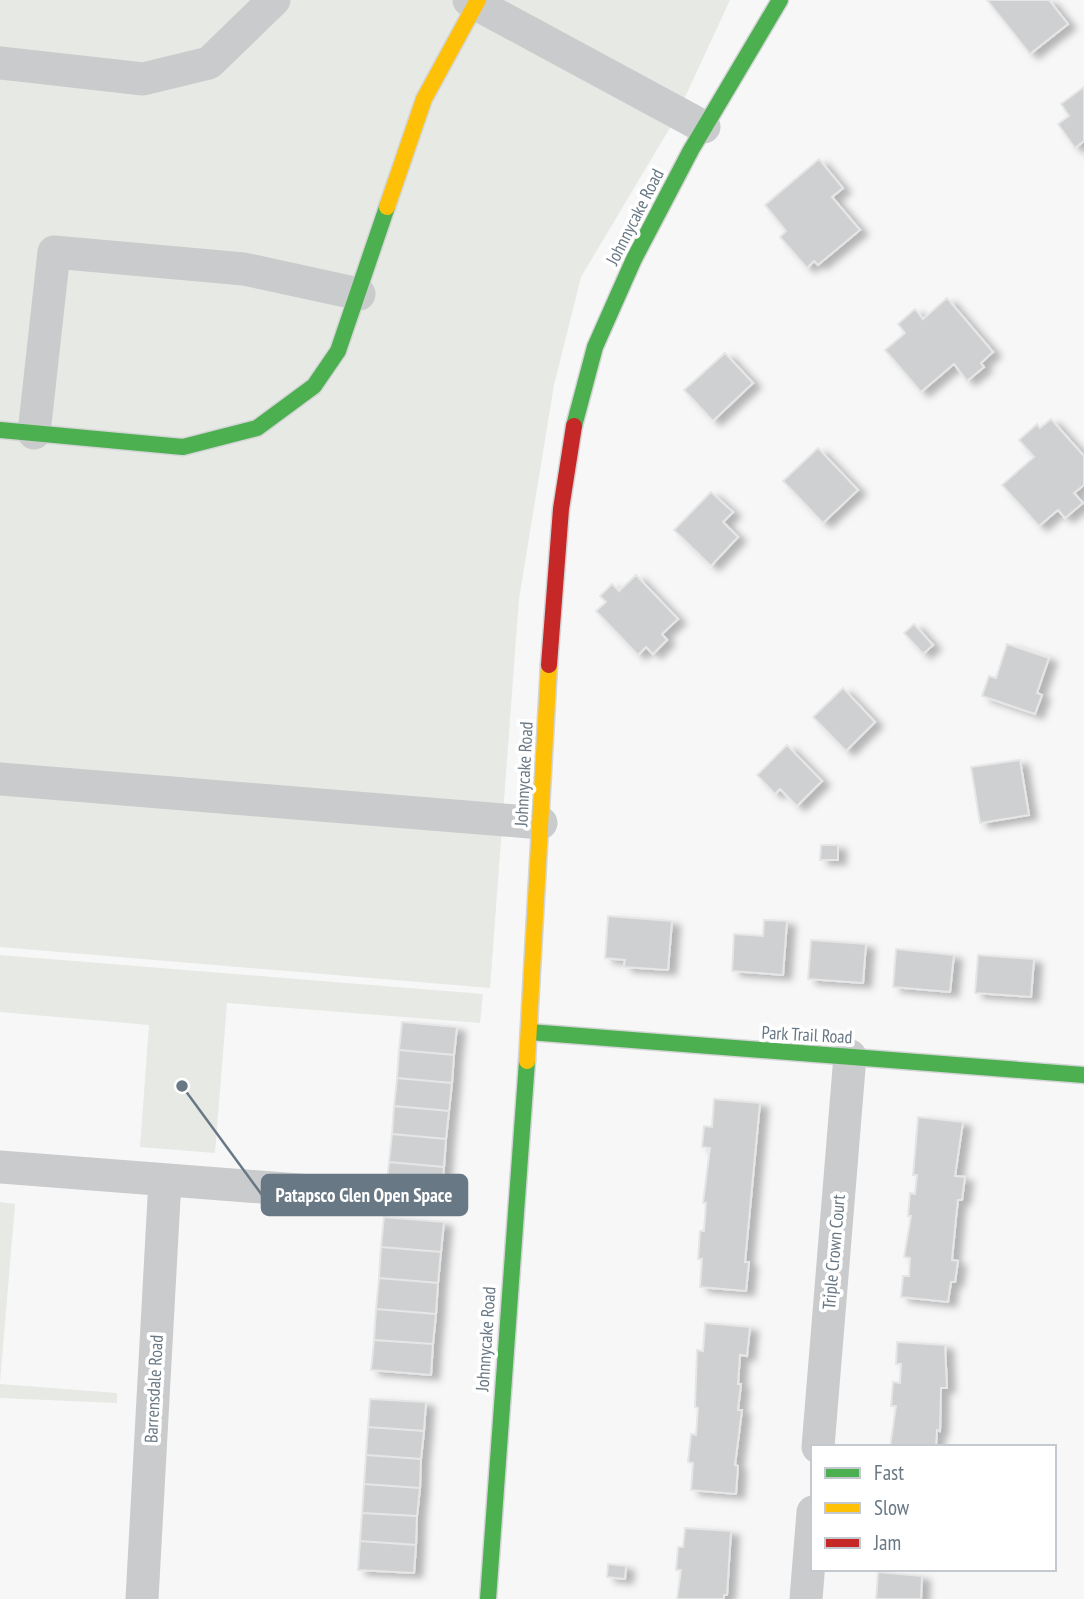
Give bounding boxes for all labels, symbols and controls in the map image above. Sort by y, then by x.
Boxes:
street label: Johnnycake Road [600,165,669,270]
street label: Johnnycake Road [509,721,538,828]
street label: Park Trail Road [761,1021,853,1048]
callout: Patapsco Glen Open Space [262,1175,467,1215]
text: Patapsco Glen Open Space [276,1183,452,1207]
street label: Triple Crown Court [817,1194,850,1310]
street label: Johnnycake Road [470,1286,501,1393]
street label: Barrensdale Road [139,1334,168,1444]
legend [811,1445,1056,1571]
text: Fast [874,1459,904,1486]
text: Slow [874,1494,910,1521]
text: Jam [873,1529,901,1556]

